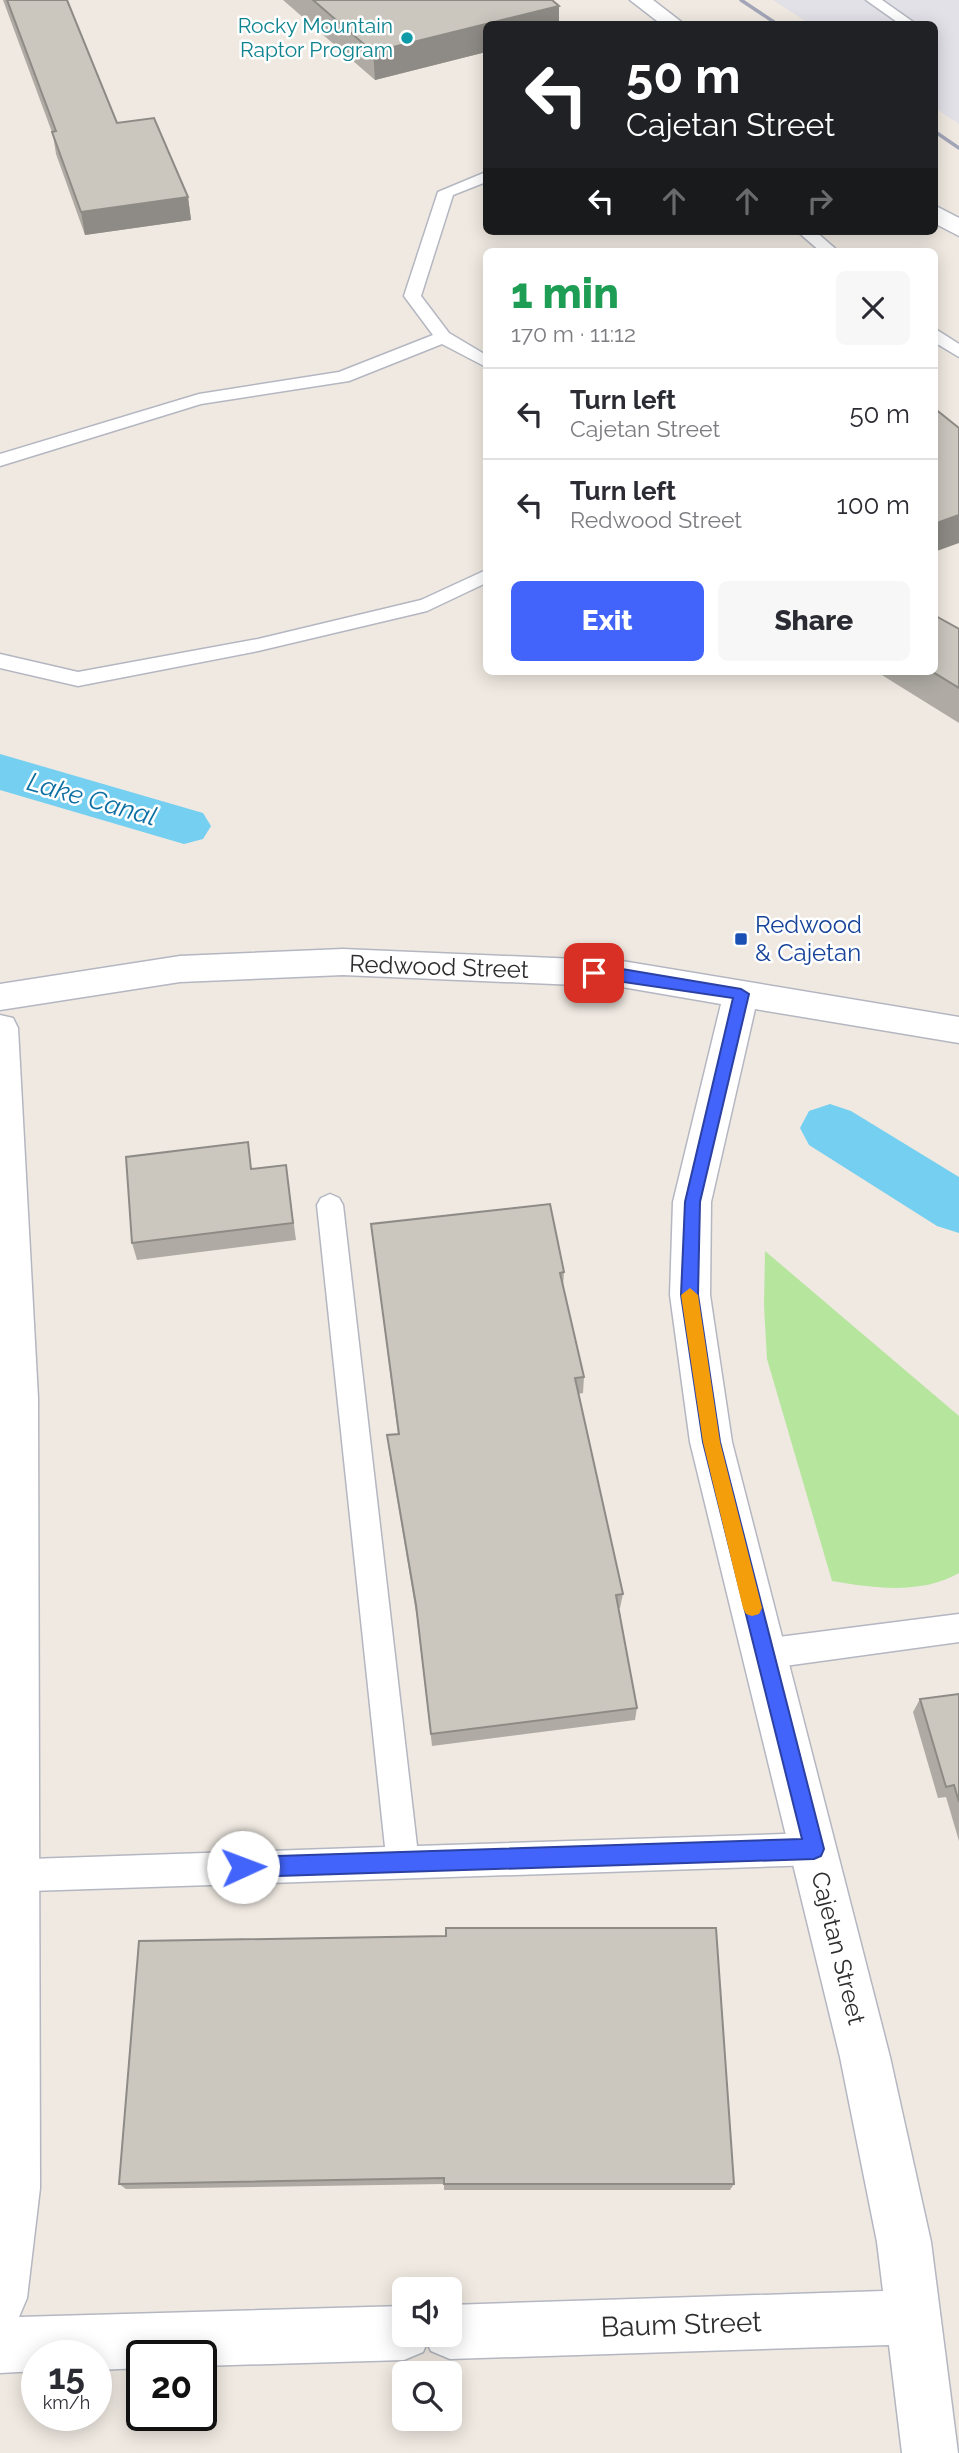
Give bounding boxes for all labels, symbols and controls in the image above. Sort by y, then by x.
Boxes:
place label: Rocky Mountain Raptor Program [238,13,393,62]
marker: Rocky Mountain Raptor Program [399,30,415,46]
text: 50 m [626,47,741,104]
icon: left [511,49,602,140]
text: Cajetan Street [626,106,835,143]
icon: left [582,182,620,220]
icon: ahead [655,182,693,220]
icon: ahead [728,182,766,220]
icon: right [801,182,839,220]
text: 1 min [511,269,619,318]
button: close [836,271,910,345]
text: 170 m · 11:12 [511,320,636,347]
text: Turn left [570,385,676,415]
icon: left [511,395,549,433]
text: 50 m [849,399,910,429]
text: Cajetan Street [570,415,720,442]
text: Turn left [570,476,676,506]
icon: left [511,486,549,524]
text: 100 m [837,490,910,520]
text: Redwood Street [570,506,742,533]
button: Exit [511,581,704,661]
button: Share [718,581,910,661]
water label: Lake Canal [24,766,160,832]
place label: Redwood & Cajetan [755,910,862,967]
marker: Redwood & Cajetan [733,931,749,947]
pin [564,943,624,1003]
street label: Redwood Street [349,949,529,984]
icon: arrive [575,954,613,992]
position arrow [206,1830,280,1904]
street label: Cajetan Street [805,1868,872,2027]
map controls [392,2277,462,2431]
button: sound [392,2277,462,2347]
street label: Baum Street [600,2305,763,2344]
speed limit sign: 20 [126,2340,217,2431]
text: 15 [48,2356,85,2397]
button: search [392,2361,462,2431]
text: km/h [43,2392,90,2413]

